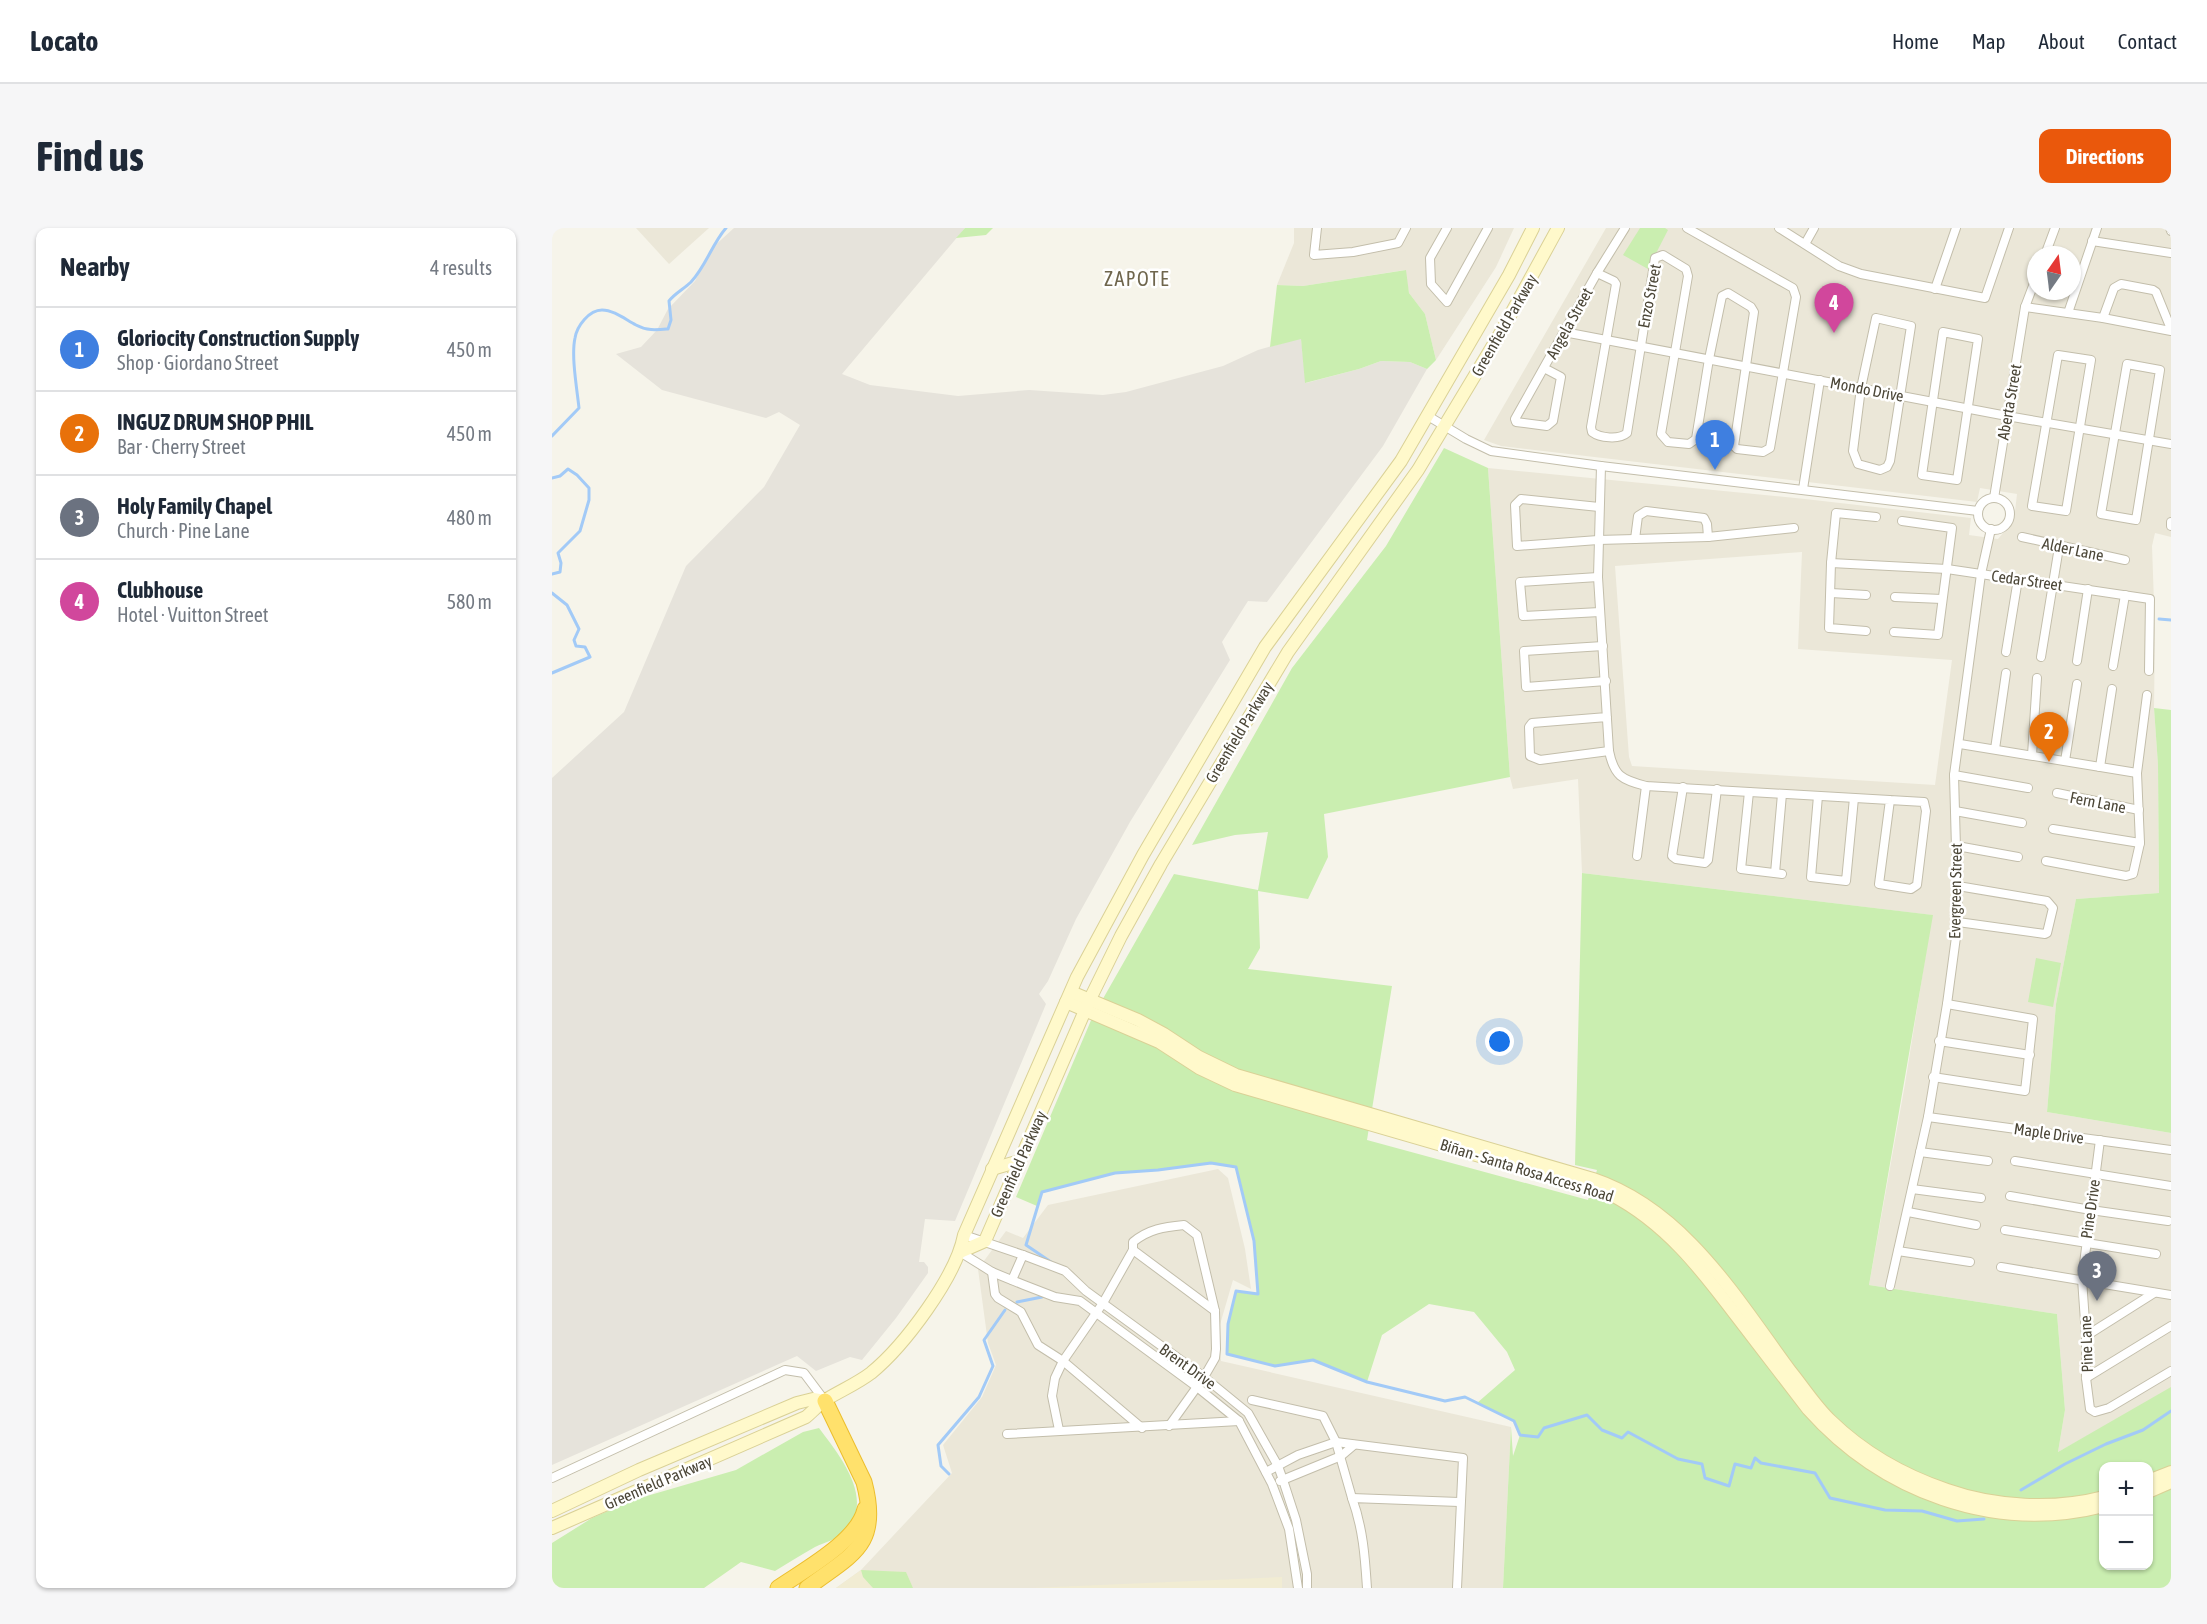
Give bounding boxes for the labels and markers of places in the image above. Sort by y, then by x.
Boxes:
pin: 4 [1814,284,1854,333]
pin: 1 [1696,420,1734,470]
pin: 2 [2030,712,2068,762]
pin: 3 [2078,1252,2116,1301]

